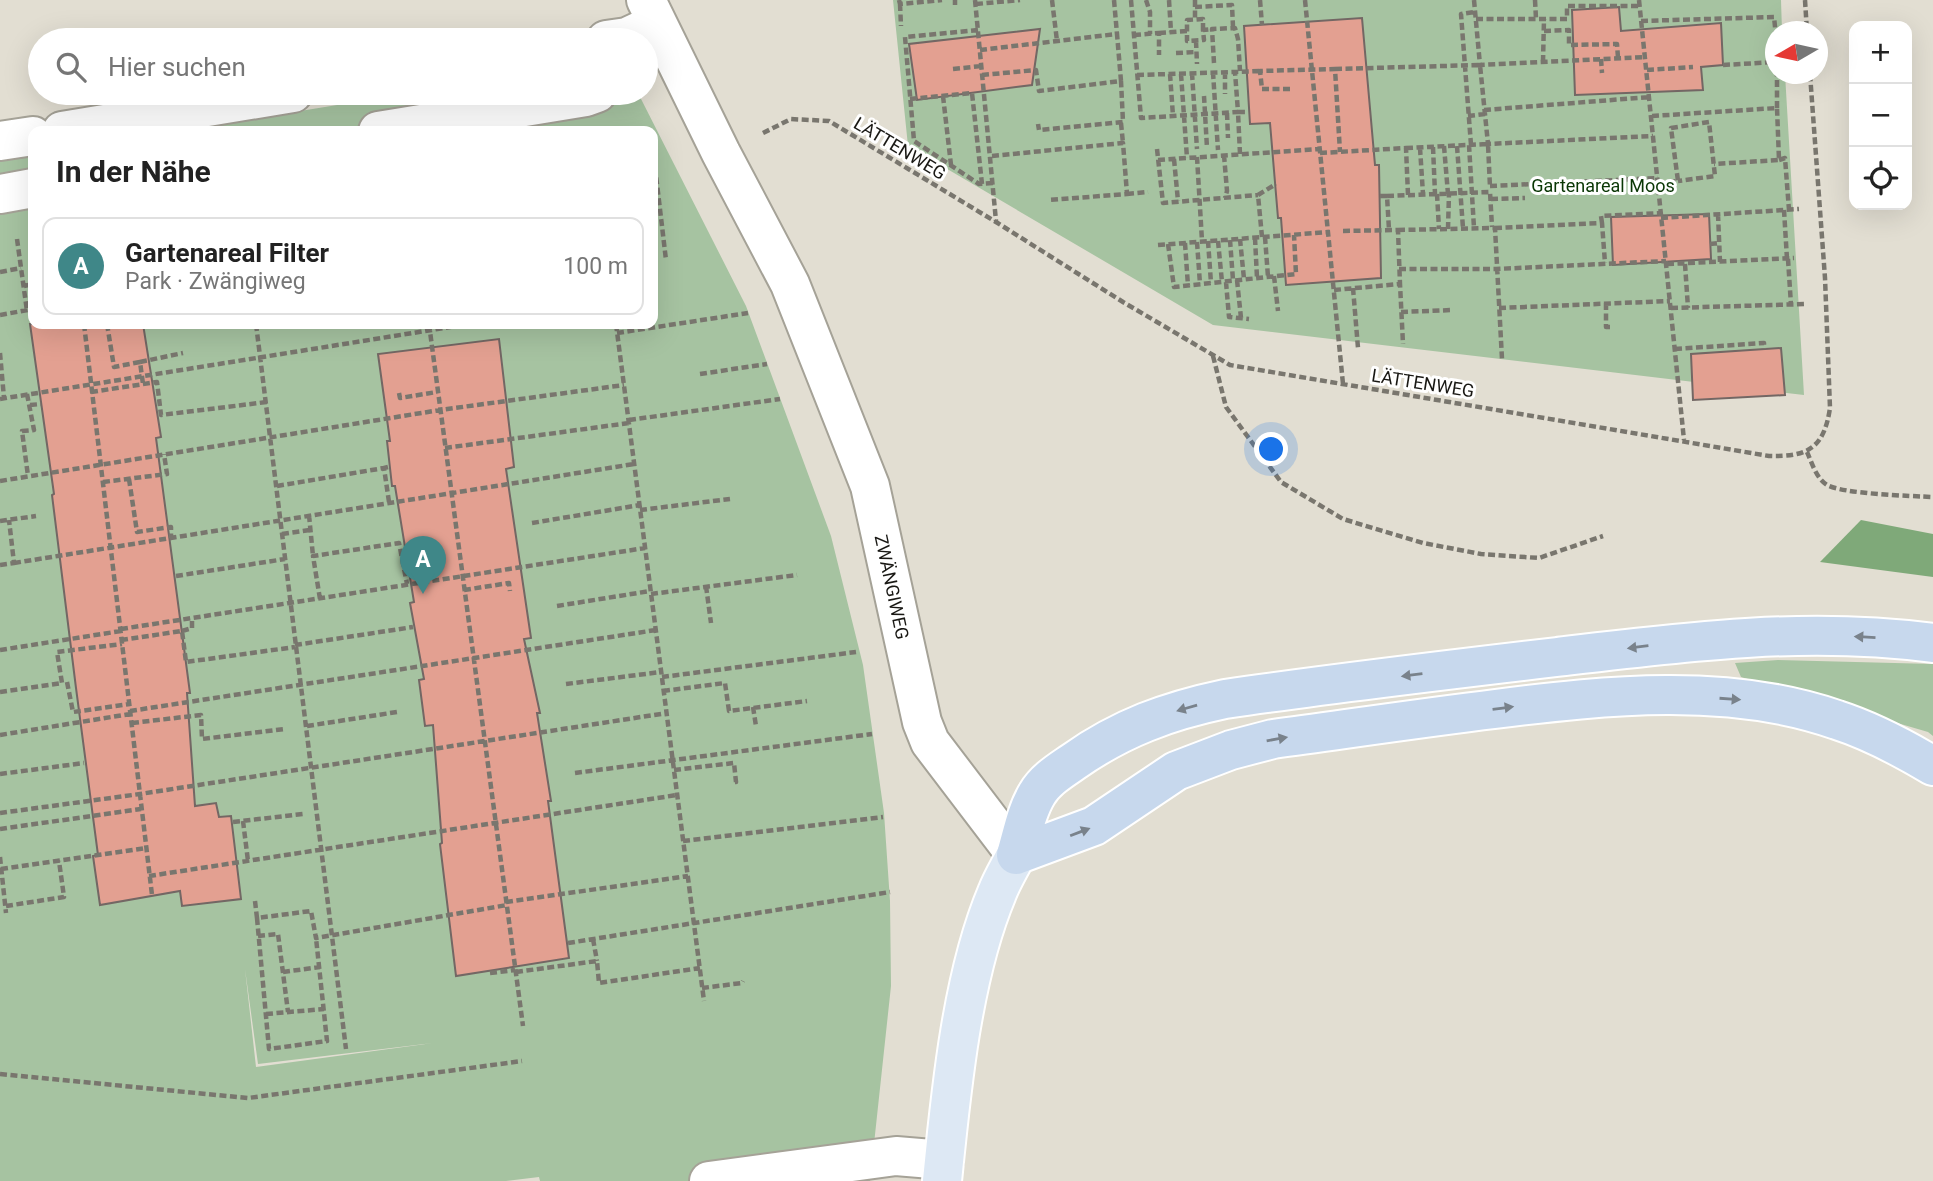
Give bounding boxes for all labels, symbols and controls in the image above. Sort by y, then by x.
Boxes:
north arrow [1765,21,1828,84]
map controls [1849,21,1912,210]
button: + [1849,21,1912,84]
search box [28,28,658,105]
icon: search [52,48,90,86]
text: Hier suchen [108,52,246,82]
button: − [1849,84,1912,147]
street label: LÄTTENWEG [850,112,950,184]
button: locate [1849,147,1912,210]
text: In der Nähe [56,154,211,189]
park label: Gartenareal Moos [1531,175,1675,196]
text: Gartenareal Filter [125,238,329,268]
text: A [73,253,89,280]
text: 100 m [563,253,628,280]
text: Park · Zwängiweg [125,268,306,295]
street label: LÄTTENWEG [1370,365,1476,401]
your location [1254,432,1288,466]
street label: ZWÄNGIWEG [871,533,913,641]
pin: A [400,536,446,594]
one-way arrow [1854,631,1876,642]
one-way arrow [1627,642,1649,653]
one-way arrow [1401,669,1423,680]
one-way arrow [1719,693,1741,704]
one-way arrow [1492,702,1514,713]
one-way arrow [1177,703,1198,713]
one-way arrow [1266,733,1288,744]
one-way arrow [1070,826,1091,837]

